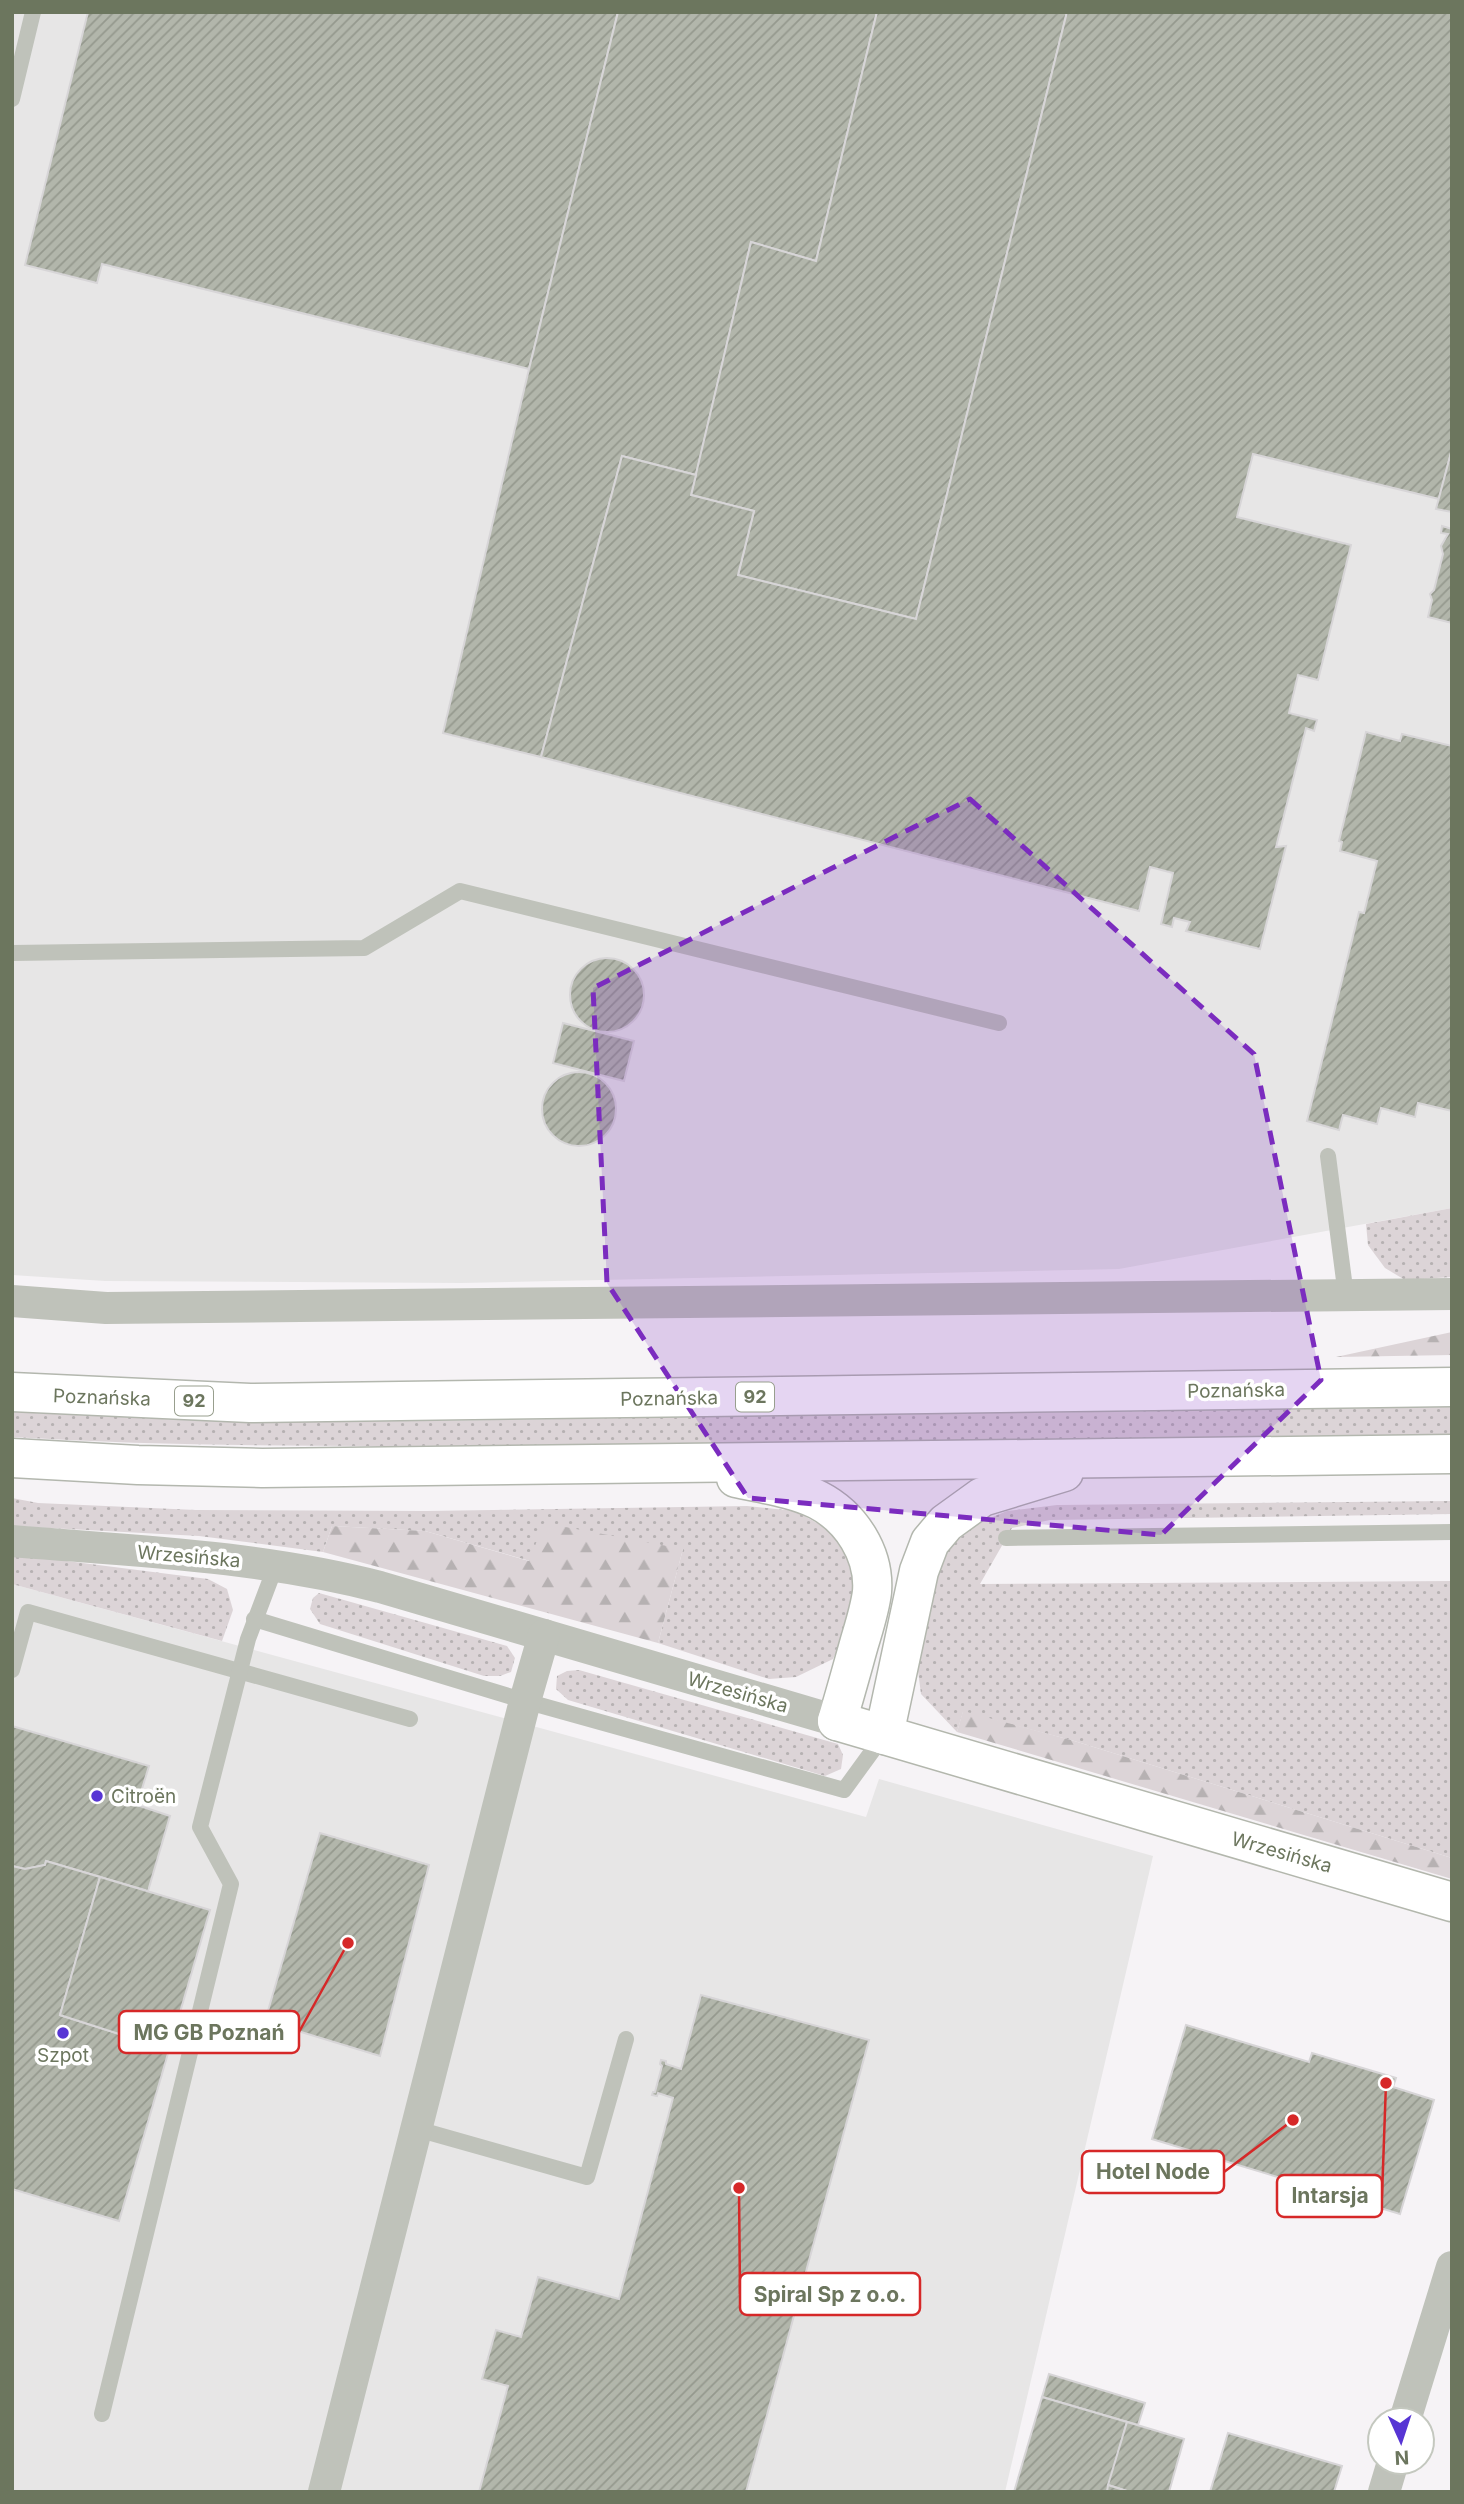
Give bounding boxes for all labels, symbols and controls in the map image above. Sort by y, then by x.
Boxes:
street label: Poznańska [1187,1378,1285,1403]
road number: 92 [736,1382,774,1412]
street label: Poznańska [53,1384,151,1411]
road number: 92 [175,1386,213,1416]
street label: Poznańska [620,1386,718,1411]
street label: Wrzesińska [136,1541,242,1572]
street label: Wrzesińska [685,1667,791,1718]
place label: Citroën [111,1785,176,1808]
marker: Citroën [89,1788,105,1804]
street label: Wrzesińska [1229,1827,1335,1878]
callout: MG GB Poznań [119,2011,299,2053]
text: MG GB Poznań [133,2020,285,2045]
marker: Szpot [55,2025,71,2041]
place label: Szpot [37,2044,89,2067]
callout: Hotel Node [1082,2151,1224,2193]
text: Hotel Node [1096,2159,1210,2184]
callout: Intarsja [1277,2175,1382,2217]
text: Intarsja [1291,2183,1369,2208]
callout: Spiral Sp z o.o. [740,2273,920,2315]
text: Spiral Sp z o.o. [754,2282,906,2307]
north arrow [1366,2406,1436,2476]
text: N [1394,2446,1410,2469]

